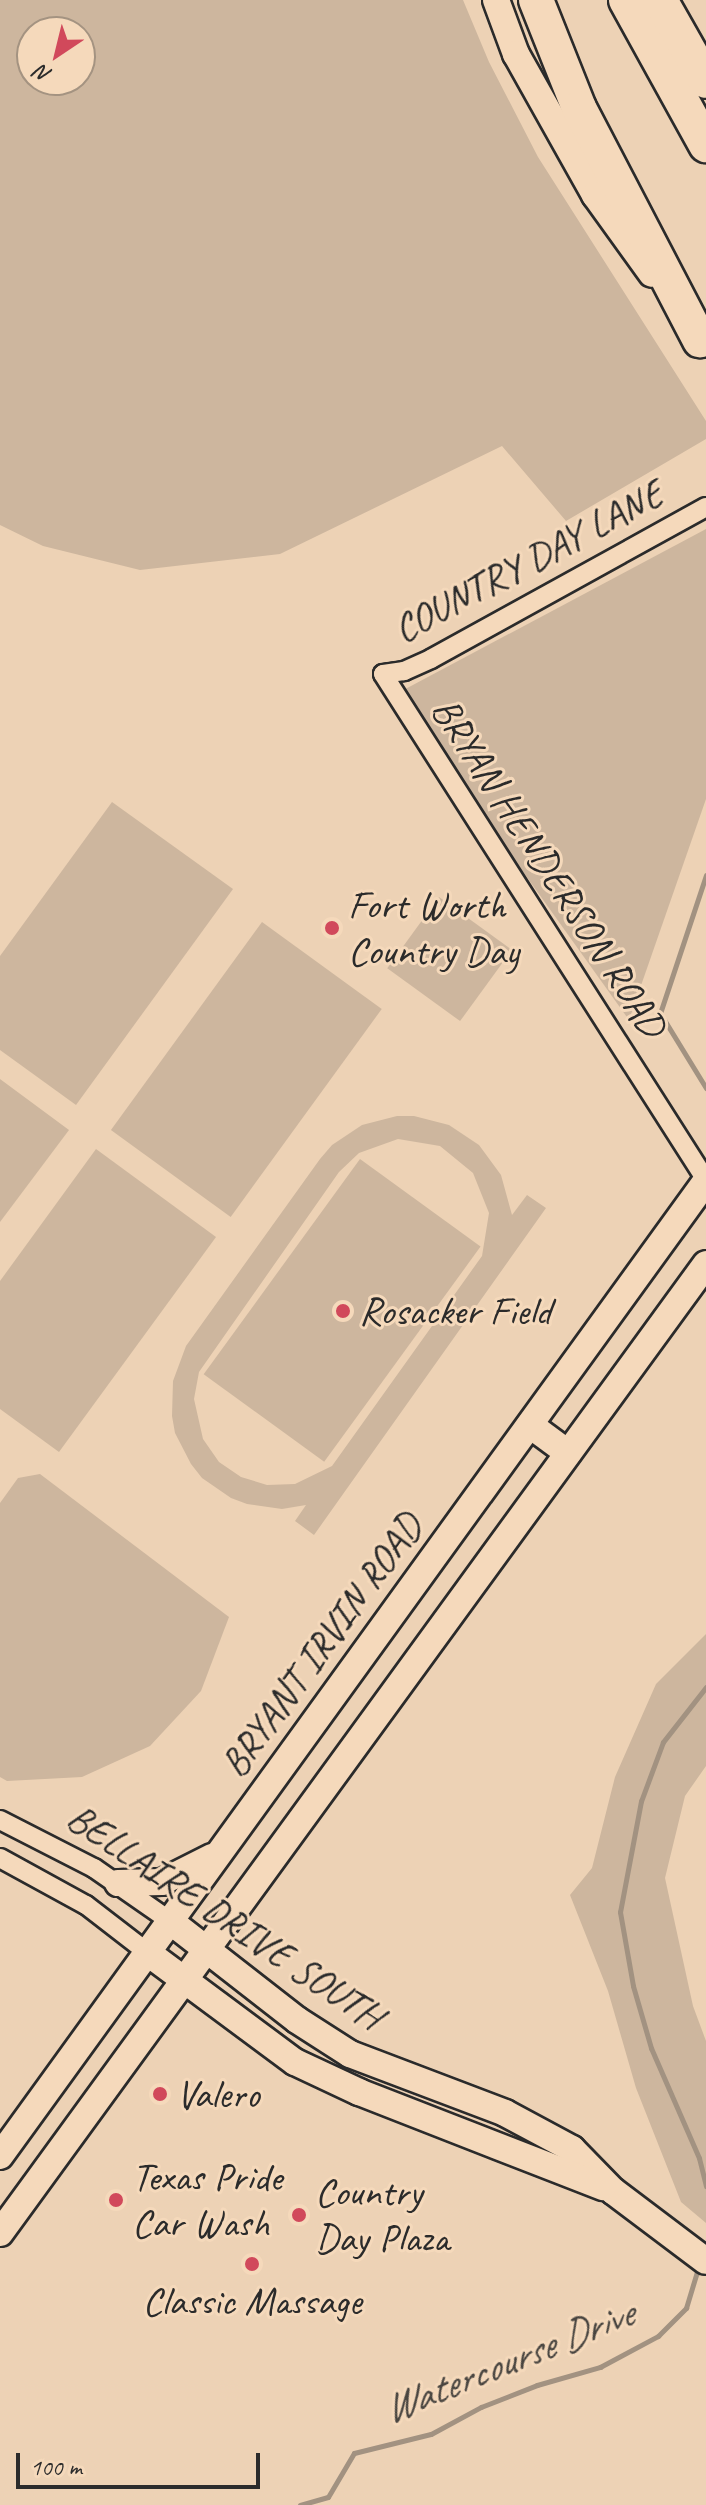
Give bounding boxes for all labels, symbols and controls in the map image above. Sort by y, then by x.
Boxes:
north arrow [16,16,96,96]
text: N [30,59,57,89]
street label: COUNTRY DAY LANE [383,469,673,653]
street label: BRYAN HENDERSON ROAD [421,688,677,1046]
place label: Fort Worth Country Day [348,881,518,975]
marker: Fort Worth Country Day [323,919,341,937]
place label: Rosacker Field [359,1287,551,1335]
marker: Rosacker Field [334,1302,352,1320]
street label: BRYANT IRVIN ROAD [208,1502,434,1788]
street label: BELLAIRE DRIVE SOUTH [57,1792,393,2040]
place label: Valero [176,2070,259,2118]
marker: Valero [151,2085,169,2103]
place label: Texas Pride Car Wash [132,2153,282,2247]
place label: Country Day Plaza [315,2168,450,2262]
marker: Texas Pride Car Wash [107,2191,125,2209]
marker: Country Day Plaza [290,2206,308,2224]
marker: Classic Massage [243,2255,261,2273]
place label: Classic Massage [143,2277,361,2325]
water label: Watercourse Drive [375,2289,641,2435]
scale bar [20,2437,264,2487]
text: 100 m [30,2452,82,2482]

